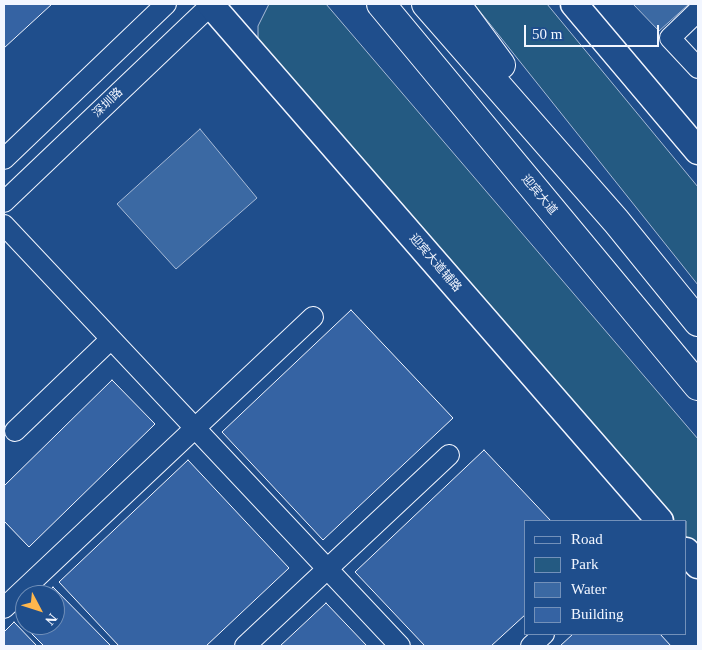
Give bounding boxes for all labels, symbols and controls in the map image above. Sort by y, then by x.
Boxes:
scale bar [527,15,662,47]
text: 50 m [532,26,562,42]
street label: 深圳路 [90,85,126,121]
street label: 迎宾大道 [518,172,560,218]
street label: 迎宾大道辅路 [406,231,464,295]
legend [524,520,687,635]
text: Road [571,531,603,547]
text: Park [571,556,599,572]
text: Water [571,581,606,597]
north arrow [15,585,65,635]
text: Building [571,606,624,622]
text: N [42,611,60,628]

